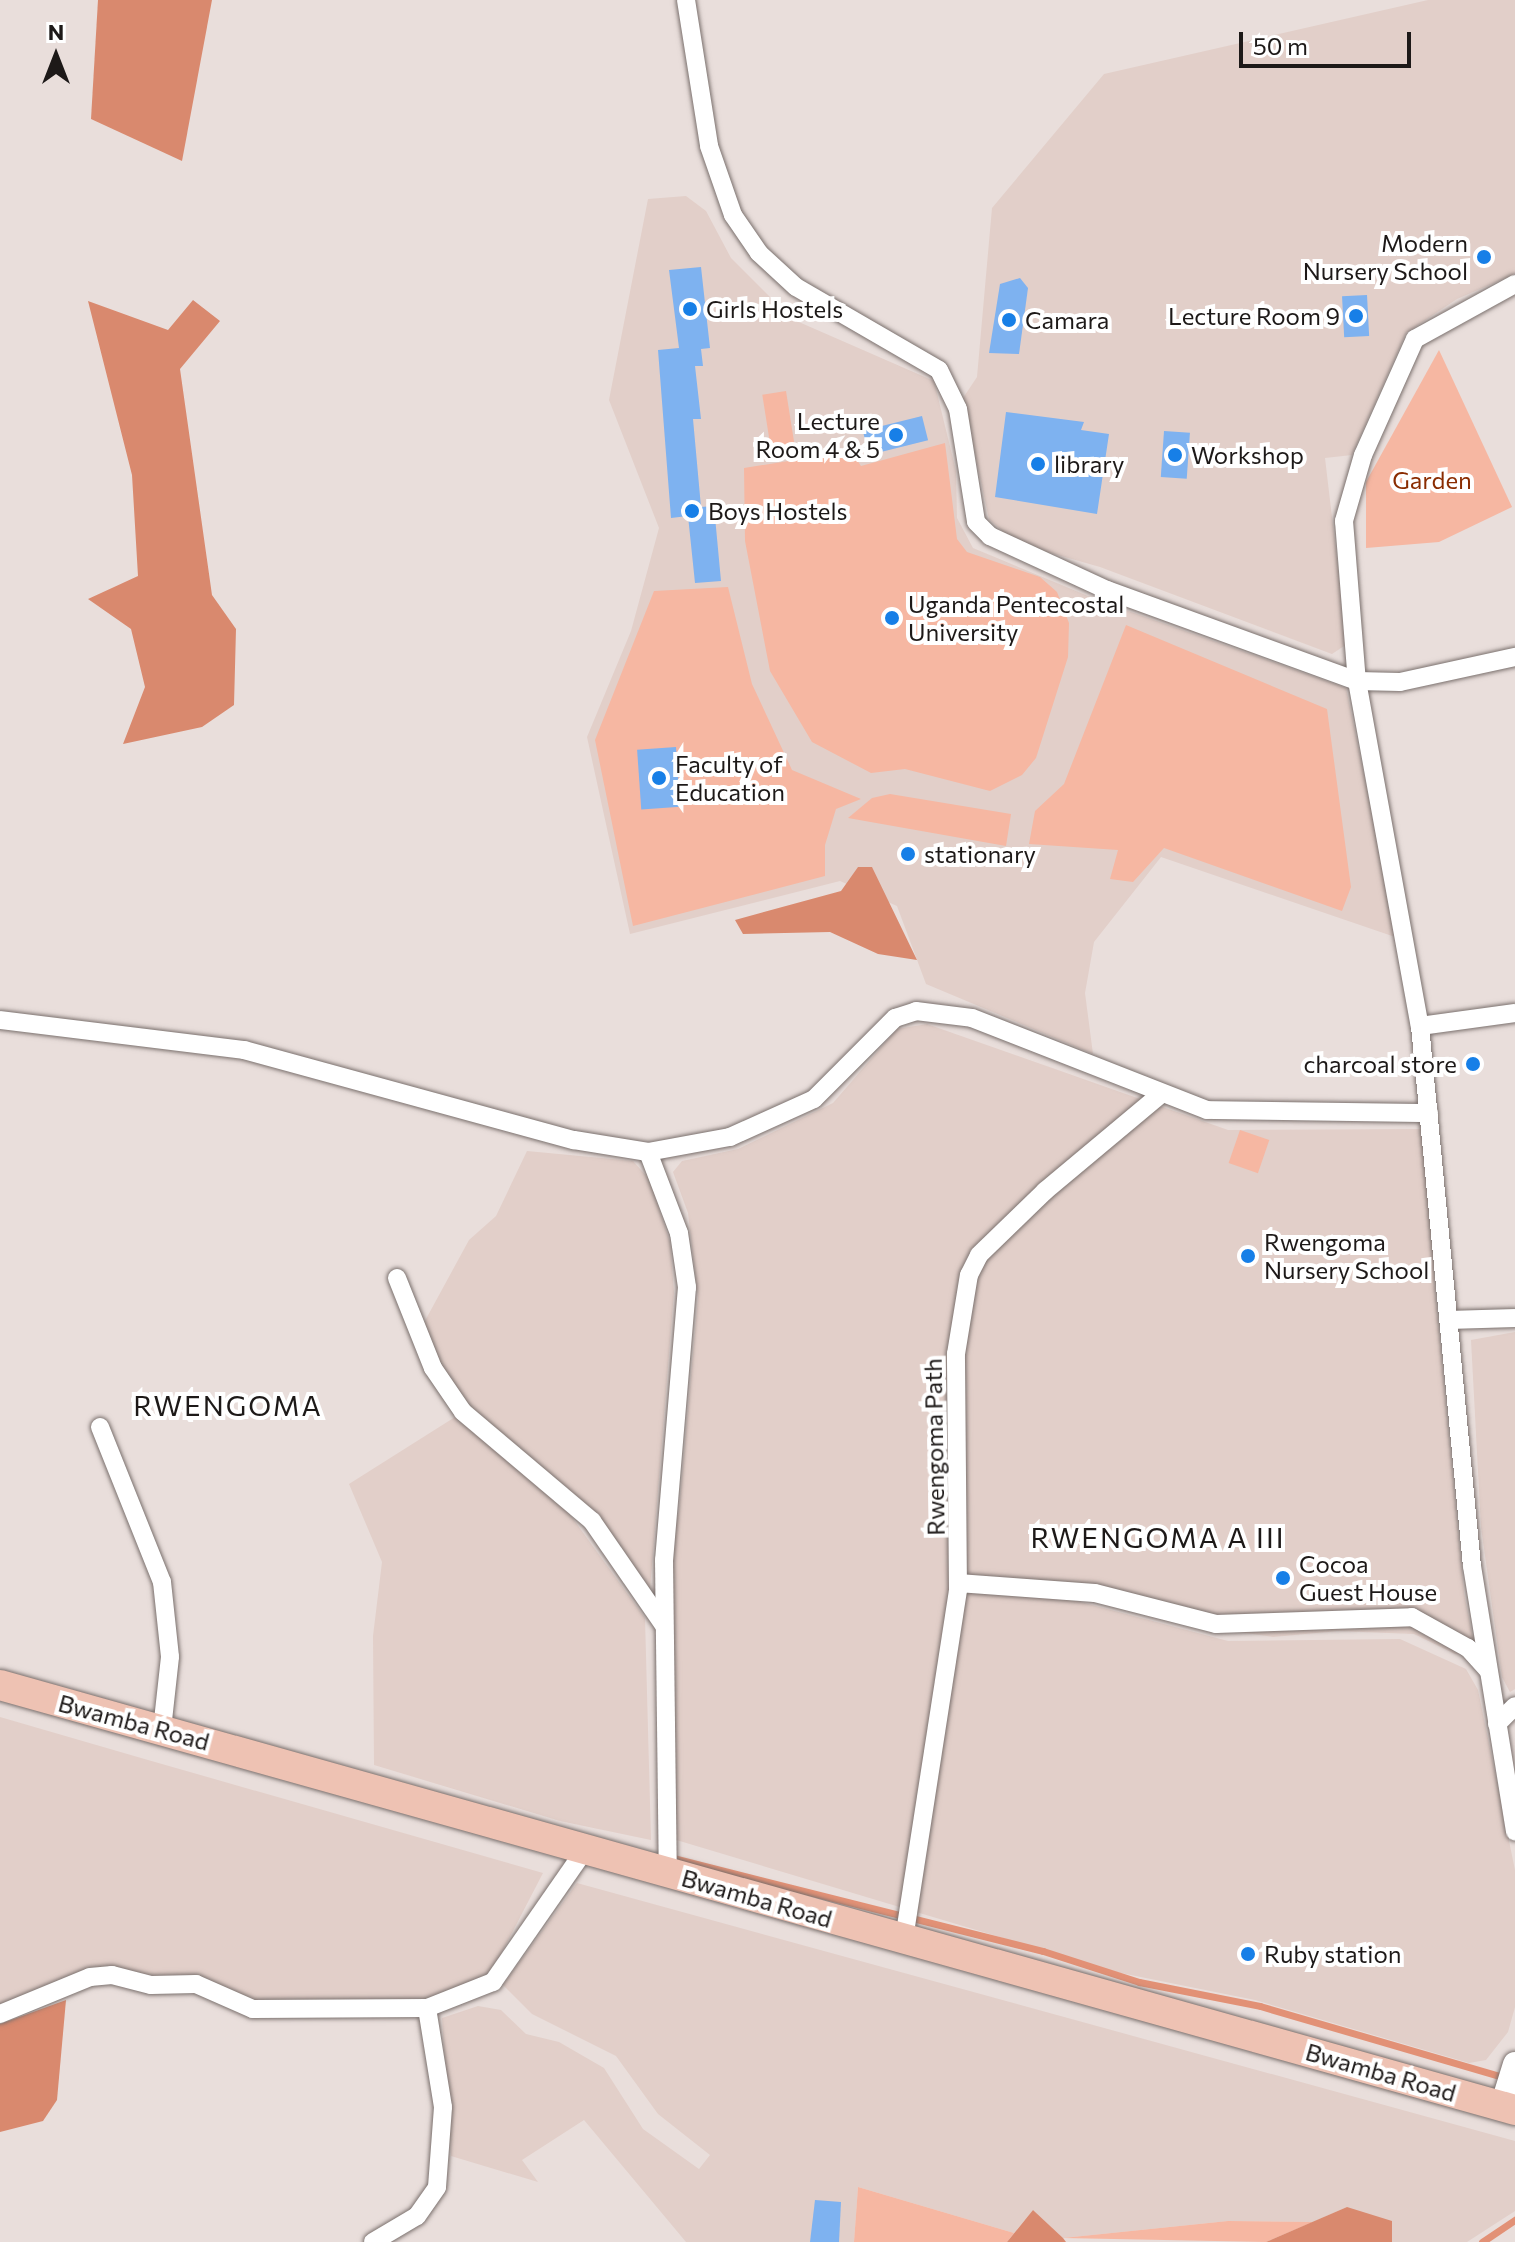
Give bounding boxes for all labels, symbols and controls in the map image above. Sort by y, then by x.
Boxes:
north arrow [16,16,96,96]
scale bar [1243,16,1415,66]
text: N [48,18,64,45]
text: 50 m [1253,31,1308,60]
place label: Modern Nursery School [1303,229,1468,285]
marker: Modern Nursery School [1475,248,1493,266]
place label: Girls Hostels [706,295,843,323]
marker: Girls Hostels [681,300,699,318]
place label: Lecture Room 9 [1168,302,1340,330]
place label: Camara [1025,306,1109,334]
marker: Lecture Room 9 [1347,307,1365,325]
marker: Camara [1000,311,1018,329]
place label: Lecture Room 4 & 5 [755,407,880,463]
marker: Lecture Room 4 & 5 [887,426,905,444]
place label: Workshop [1191,441,1304,469]
marker: Workshop [1166,446,1184,464]
place label: library [1054,450,1124,478]
marker: library [1029,455,1047,473]
park label: Garden [1392,466,1472,494]
place label: Boys Hostels [708,497,847,525]
marker: Boys Hostels [683,502,701,520]
place label: Uganda Pentecostal University [908,590,1124,646]
marker: Uganda Pentecostal University [883,609,901,627]
place label: Faculty of Education [675,750,785,806]
marker: Faculty of Education [650,769,668,787]
place label: stationary [924,840,1036,868]
marker: stationary [899,845,917,863]
place label: charcoal store [1304,1050,1457,1078]
marker: charcoal store [1464,1055,1482,1073]
place label: Rwengoma Nursery School [1264,1228,1429,1284]
marker: Rwengoma Nursery School [1239,1247,1257,1265]
street label: Rwengoma Path [918,1358,950,1536]
district label: RWENGOMA [133,1388,323,1422]
district label: RWENGOMA A III [1030,1520,1286,1554]
place label: Cocoa Guest House [1299,1550,1437,1606]
marker: Cocoa Guest House [1274,1569,1292,1587]
street label: Bwamba Road [55,1688,213,1756]
street label: Bwamba Road [678,1863,836,1933]
place label: Ruby station [1264,1940,1402,1968]
marker: Ruby station [1239,1945,1257,1963]
street label: Bwamba Road [1302,2037,1460,2107]

